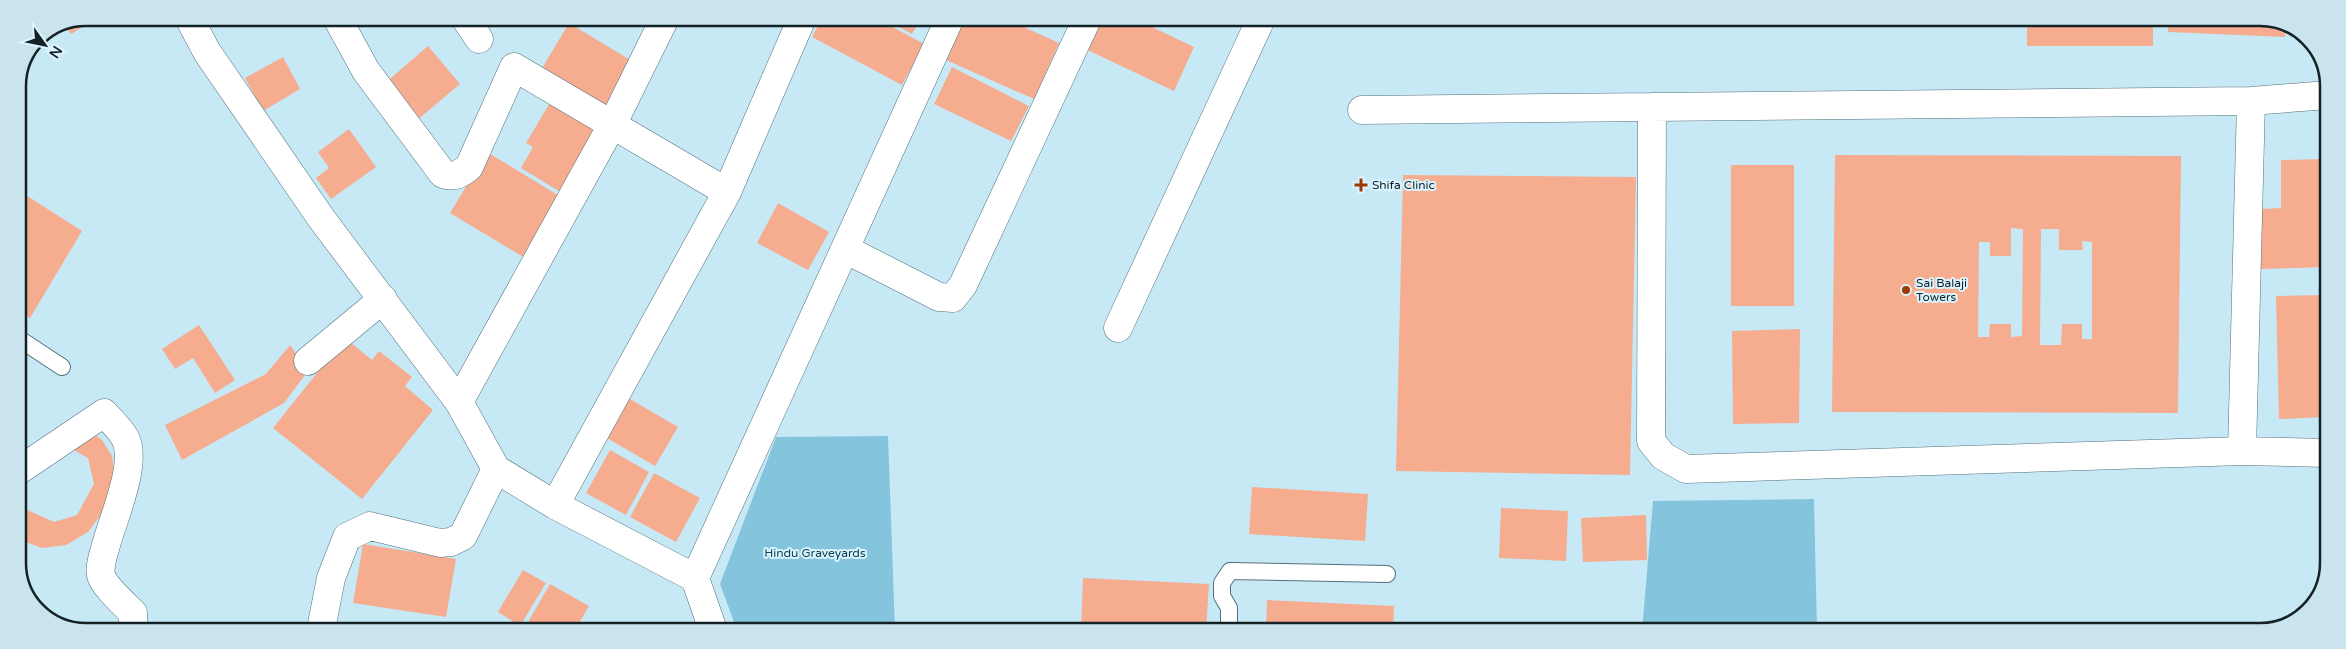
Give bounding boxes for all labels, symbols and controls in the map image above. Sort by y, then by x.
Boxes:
north arrow [20,20,70,70]
text: N [45,42,66,61]
marker: Shifa Clinic [1354,178,1368,192]
place label: Shifa Clinic [1372,178,1435,192]
place label: Sai Balaji Towers [1916,276,1967,304]
marker: Sai Balaji Towers [1900,284,1912,296]
park label: Hindu Graveyards [764,546,866,560]

